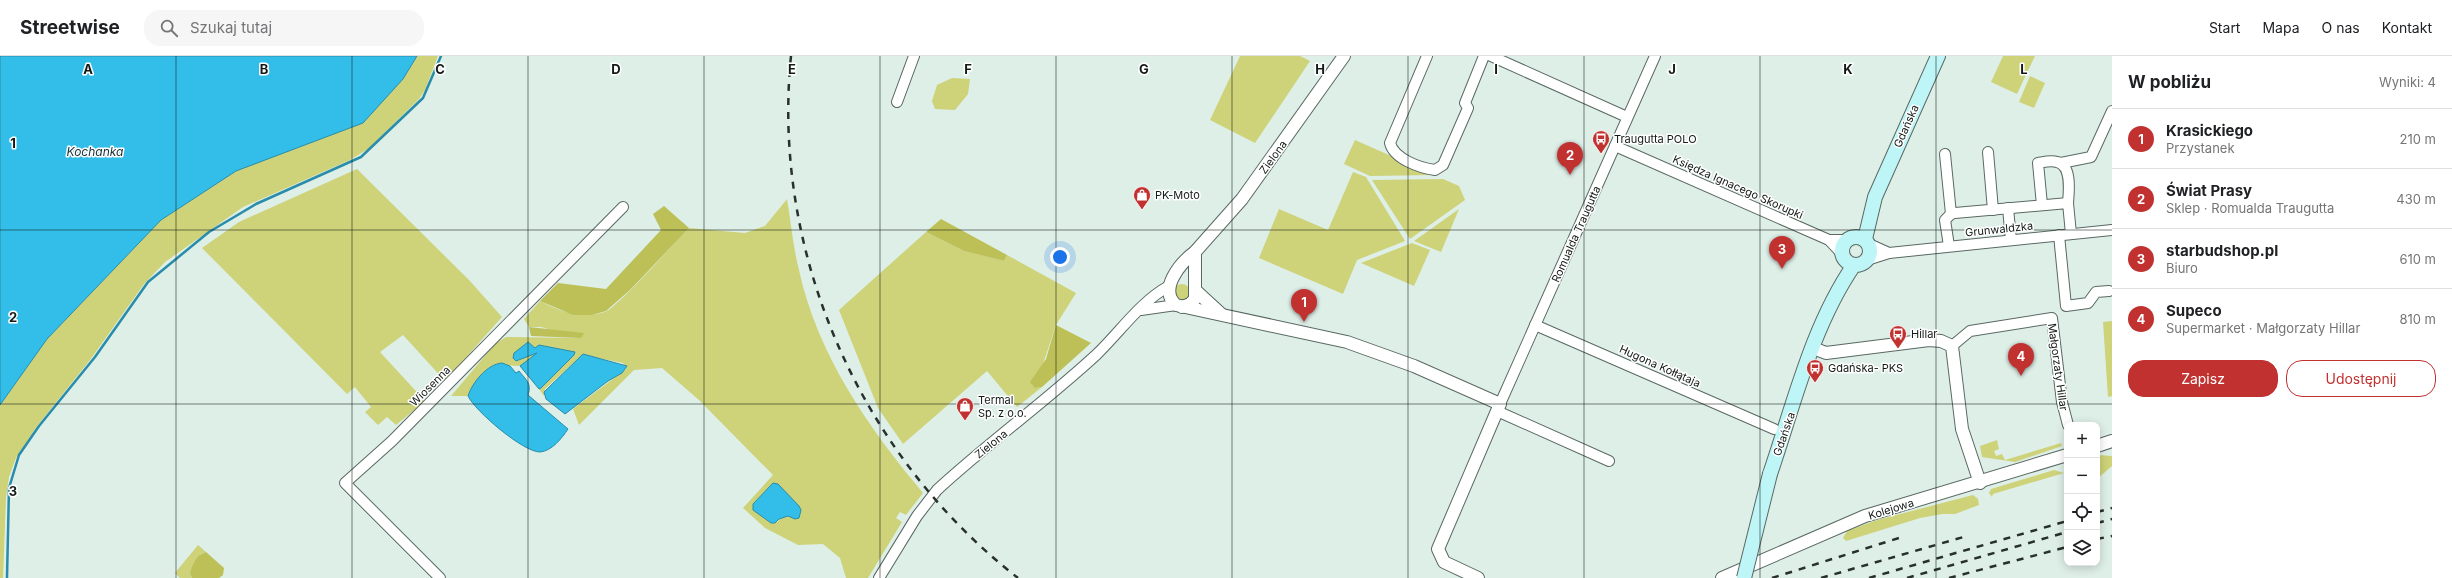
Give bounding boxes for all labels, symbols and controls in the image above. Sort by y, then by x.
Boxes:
search box [144,10,424,46]
text: Streetwise [20,16,120,39]
icon: search [158,17,180,39]
text: Szukaj tutaj [190,18,272,37]
text: Start [2209,19,2240,36]
text: Mapa [2262,19,2300,36]
text: O nas [2322,19,2360,36]
text: Kontakt [2382,19,2432,36]
text: A [83,61,93,77]
text: B [260,61,269,77]
text: C [435,61,445,77]
text: D [611,61,621,77]
text: E [788,61,796,77]
text: F [964,61,972,77]
text: G [1139,61,1149,77]
text: H [1315,61,1325,77]
text: I [1494,61,1498,77]
text: J [1668,61,1676,77]
text: K [1843,61,1853,77]
text: L [2020,61,2028,77]
text: W pobliżu [2128,72,2211,92]
text: Wyniki: 4 [2379,74,2436,90]
street label: Gdańska [1890,102,1922,150]
text: Krasickiego [2166,121,2253,140]
bus stop icon: Traugutta POLO [1591,129,1611,154]
text: 1 [2138,131,2144,147]
text: 210 m [2400,131,2436,147]
place label: Traugutta POLO [1614,132,1697,146]
text: 1 [10,135,16,151]
street label: Zielona [1256,138,1290,176]
text: Przystanek [2166,140,2235,156]
pin: 2 [1557,142,1583,175]
water label: Kochanka [67,144,123,159]
street label: Księdza Ignacego Skorupki [1671,152,1805,222]
text: Świat Prasy [2166,181,2252,200]
street label: Romualda Traugutta [1548,184,1604,284]
shop icon: PK-Moto [1132,185,1152,210]
place label: PK-Moto [1155,188,1200,202]
text: 2 [2137,191,2145,207]
text: 430 m [2396,191,2436,207]
text: Sklep · Romualda Traugutta [2166,200,2334,216]
street label: Grunwaldzka [1964,218,2034,240]
pin: 3 [1769,236,1795,269]
text: starbudshop.pl [2166,241,2278,260]
your location [1050,247,1070,267]
text: 3 [2137,251,2145,267]
text: 610 m [2399,251,2436,267]
text: Biuro [2166,260,2198,276]
pin: 1 [1291,289,1317,322]
text: Supeco [2166,301,2222,320]
text: 2 [9,309,17,325]
text: 4 [2137,311,2145,327]
text: 810 m [2399,311,2436,327]
text: Supermarket · Małgorzaty Hillar [2166,320,2360,336]
street label: Małgorzaty Hillar [2045,322,2071,412]
bus stop icon: Hillar [1888,324,1908,349]
place label: Hillar [1911,327,1938,341]
street label: Hugona Kołłątaja [1617,342,1703,390]
pin: 4 [2008,343,2034,376]
bus stop icon: Gdańska- PKS [1805,358,1825,383]
button: Zapisz [2128,360,2278,397]
button: Udostępnij [2286,360,2436,397]
place label: Gdańska- PKS [1828,361,1903,375]
street label: Wiosenna [407,363,453,409]
place label: Termal Sp. z o.o. [978,393,1027,420]
shop icon: Termal Sp. z o.o. [955,396,975,421]
street label: Gdańska [1770,410,1798,458]
map controls [2064,422,2100,566]
button: + [2064,422,2100,458]
street label: Zielona [972,427,1010,461]
button: − [2064,458,2100,494]
text: 3 [9,483,17,499]
button: locate [2064,494,2100,530]
street label: Kolejowa [1867,495,1915,523]
button: layers [2064,530,2100,566]

